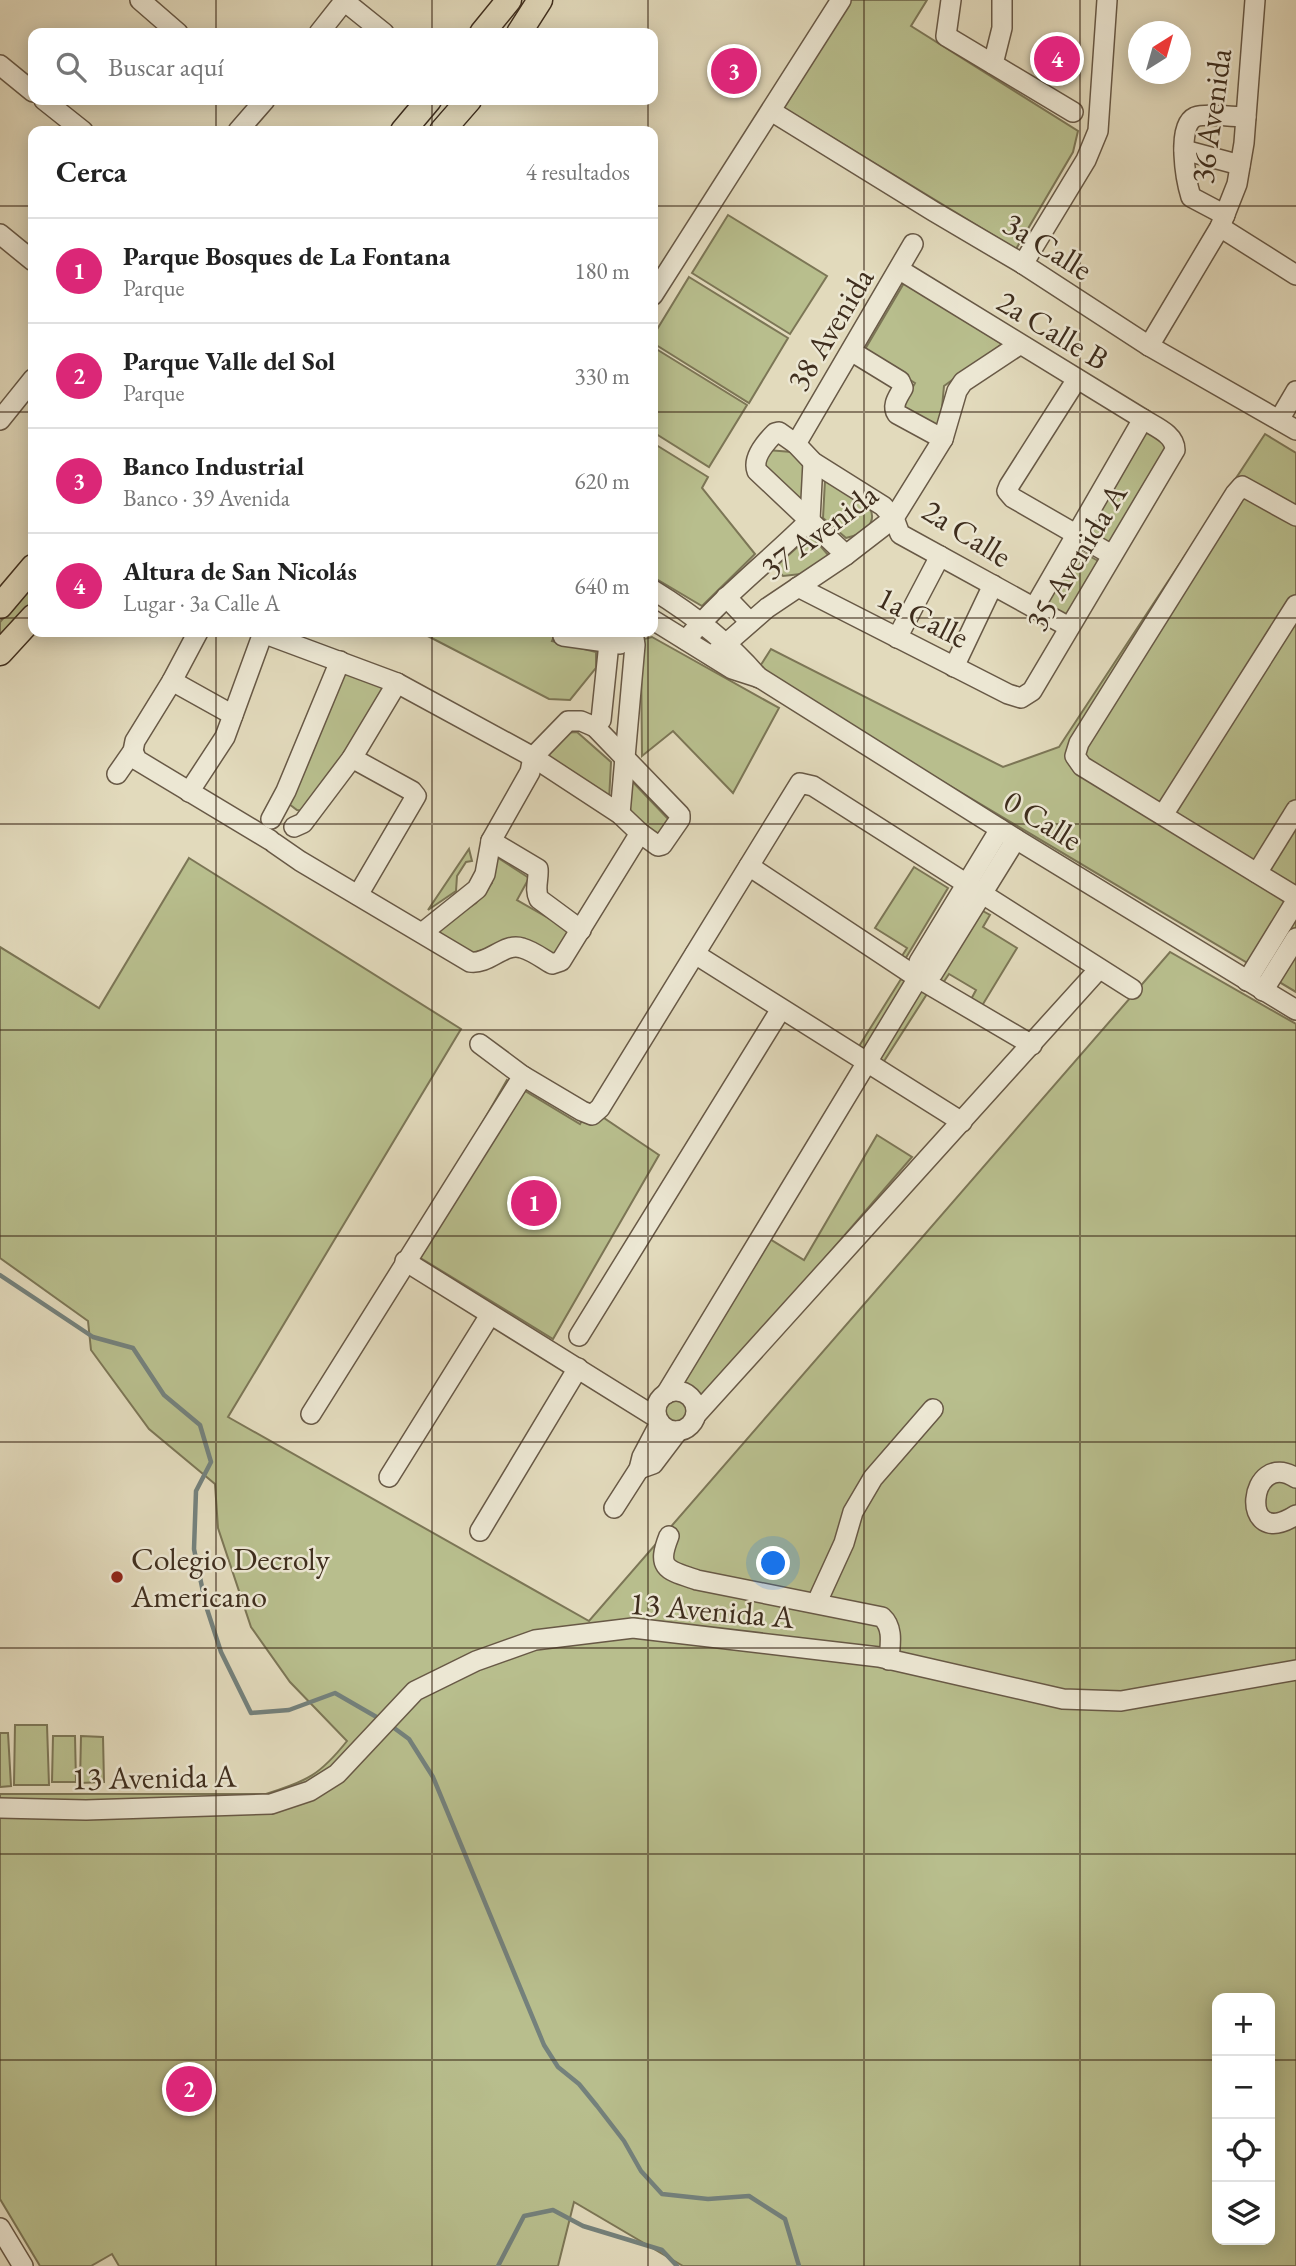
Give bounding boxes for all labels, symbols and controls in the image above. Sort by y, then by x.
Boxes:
north arrow [1128,21,1191,84]
search box [28,28,658,105]
pin: 4 [1034,33,1080,85]
pin: 3 [711,45,757,97]
street label: 36 Avenida [1181,45,1241,186]
icon: search [52,48,90,86]
text: Buscar aquí [108,50,224,84]
text: Cerca [56,152,127,191]
text: 4 resultados [526,157,630,187]
street label: 3a Calle [995,202,1101,290]
text: Parque Bosques de La Fontana [123,239,450,273]
text: 1 [73,256,85,286]
text: 180 m [574,256,630,286]
street label: 38 Avenida [777,260,883,398]
text: Parque [123,273,185,303]
street label: 2a Calle B [989,280,1117,380]
text: Parque Valle del Sol [123,344,335,378]
text: 2 [73,361,85,391]
text: 330 m [574,361,630,391]
text: Parque [123,378,185,408]
text: Banco Industrial [123,449,304,483]
text: 3 [73,466,85,496]
text: 620 m [574,466,630,496]
street label: 37 Avenida [752,473,886,589]
street label: 35 Avenida A [1016,475,1137,639]
text: Banco · 39 Avenida [123,483,290,513]
street label: 2a Calle [914,489,1020,577]
text: Altura de San Nicolás [123,554,357,588]
text: 4 [73,571,85,601]
text: 640 m [574,571,630,601]
street label: 1a Calle [870,576,976,658]
text: Lugar · 3a Calle A [123,588,280,618]
street label: 0 Calle [996,780,1090,860]
pin: 1 [511,1177,557,1229]
place label: Colegio Decroly Americano [130,1538,331,1617]
your location [756,1546,790,1580]
marker: Colegio Decroly Americano [109,1569,125,1585]
street label: 13 Avenida A [628,1582,797,1638]
street label: 13 Avenida A [71,1755,238,1799]
map controls [1212,1993,1275,2245]
button: + [1212,1993,1275,2056]
button: − [1212,2056,1275,2119]
pin: 2 [166,2063,212,2115]
button: locate [1212,2119,1275,2182]
button: layers [1212,2182,1275,2245]

